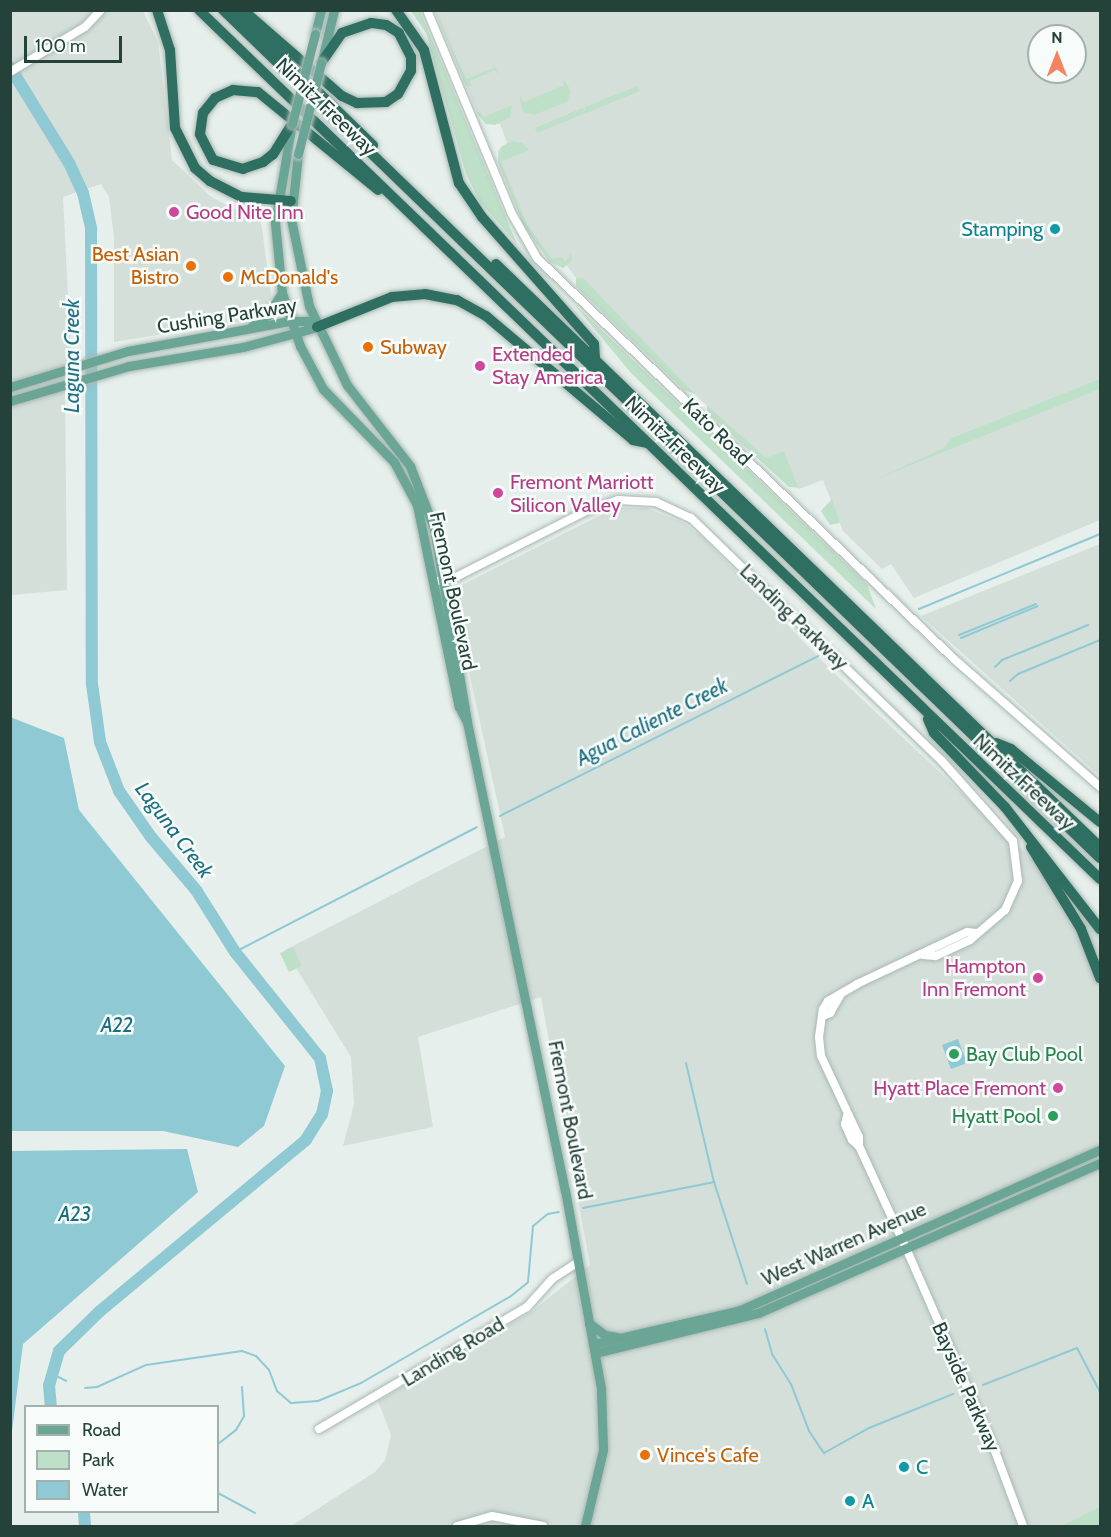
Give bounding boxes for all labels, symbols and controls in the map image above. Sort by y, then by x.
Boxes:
scale bar [27,24,124,62]
north arrow [1027,24,1087,84]
text: N [1051,28,1063,47]
text: 100 m [35,35,86,57]
street label: Nimitz Freeway [271,53,381,161]
place label: Good Nite Inn [186,200,304,224]
marker: Good Nite Inn [167,205,181,219]
place label: Stamping [961,217,1043,241]
marker: Stamping [1048,222,1062,236]
place label: Best Asian Bistro [92,243,179,290]
marker: Best Asian Bistro [184,259,198,273]
place label: McDonald's [240,265,338,289]
marker: McDonald's [221,270,235,284]
street label: Cushing Parkway [155,293,299,339]
water label: Laguna Creek [59,299,85,413]
place label: Subway [380,335,447,359]
marker: Subway [361,340,375,354]
place label: Extended Stay America [492,342,603,389]
marker: Extended Stay America [473,359,487,373]
street label: Nimitz Freeway [620,391,730,499]
street label: Kato Road [678,393,756,471]
place label: Fremont Marriott Silicon Valley [510,470,654,517]
marker: Fremont Marriott Silicon Valley [491,486,505,500]
street label: Fremont Boulevard [424,510,482,672]
street label: Landing Parkway [735,559,853,675]
water label: Agua Caliente Creek [572,673,732,771]
street label: Nimitz Freeway [968,729,1080,835]
water label: Laguna Creek [130,777,218,883]
place label: Hampton Inn Fremont [922,954,1026,1001]
marker: Hampton Inn Fremont [1031,971,1045,985]
water label: A22 [101,1012,133,1038]
street label: Fremont Boulevard [543,1039,597,1201]
place label: Bay Club Pool [966,1042,1083,1066]
marker: Bay Club Pool [947,1047,961,1061]
place label: Hyatt Place Fremont [873,1076,1046,1100]
marker: Hyatt Place Fremont [1051,1081,1065,1095]
place label: Hyatt Pool [952,1104,1041,1128]
marker: Hyatt Pool [1046,1109,1060,1123]
street label: West Warren Avenue [758,1197,930,1291]
water label: A23 [59,1201,91,1227]
street label: Landing Road [397,1312,509,1392]
street label: Bayside Parkway [927,1318,1005,1456]
legend [24,1405,219,1513]
text: Road [82,1419,121,1441]
place label: Vince's Cafe [657,1443,759,1467]
marker: Vince's Cafe [638,1448,652,1462]
text: Park [82,1449,114,1471]
place label: C [916,1455,928,1479]
marker: C [897,1460,911,1474]
text: Water [82,1479,128,1501]
place label: A [862,1489,874,1513]
marker: A [843,1494,857,1508]

